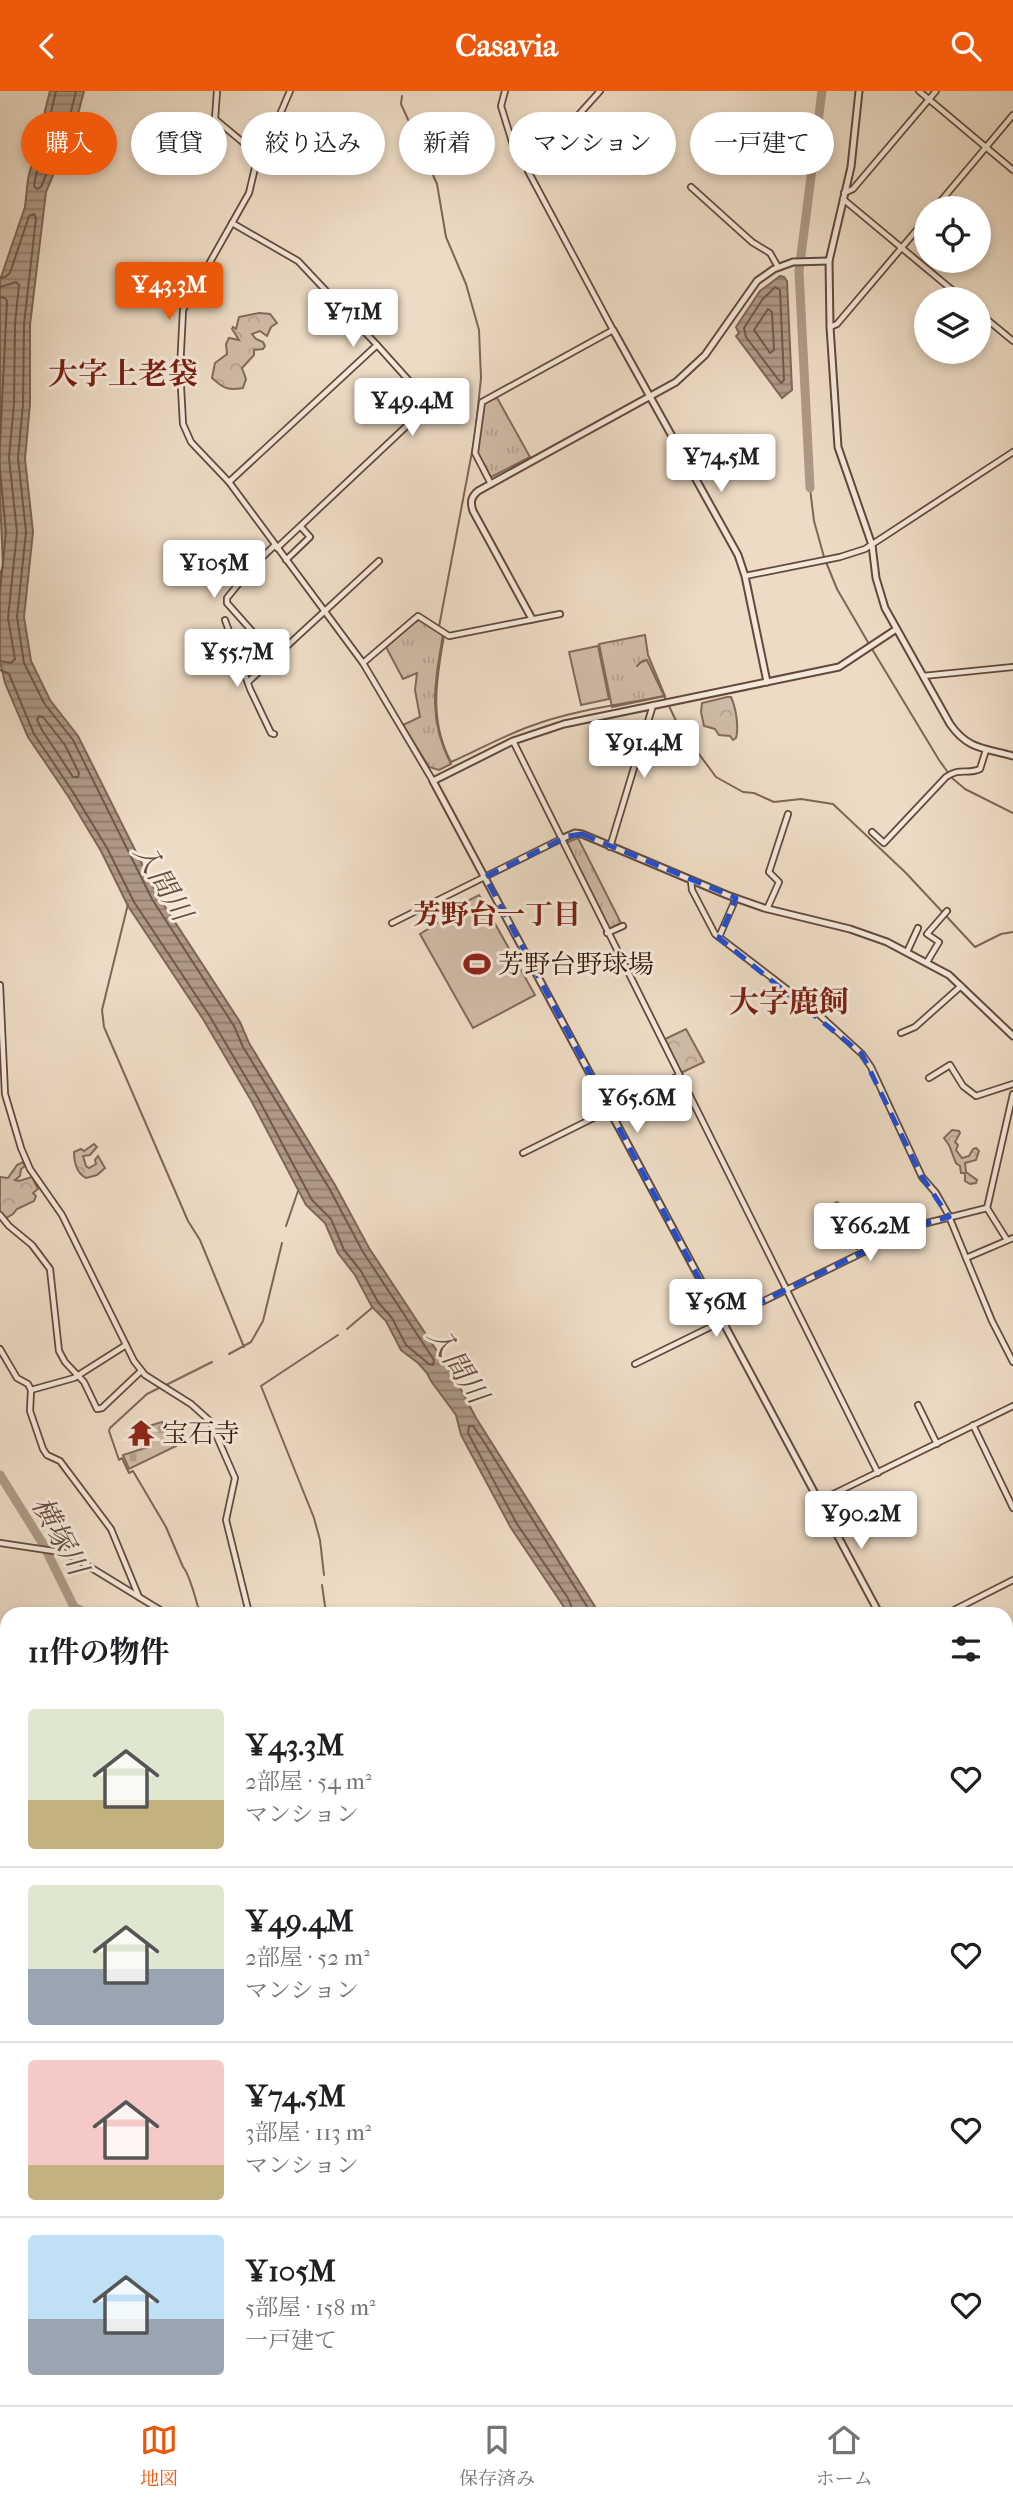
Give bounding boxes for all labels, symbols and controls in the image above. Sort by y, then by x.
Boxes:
icon: back [28,27,66,65]
text: Casavia [455,27,558,64]
icon: search [947,27,985,65]
chip: 購入 [21,112,117,175]
chip: 賃貸 [131,112,227,175]
chip: 絞り込み [241,112,385,175]
chip: 新着 [399,112,495,175]
chip: マンション [509,112,676,175]
chip: 一戸建て [690,112,834,175]
map controls [914,196,991,364]
button: locate [914,196,991,273]
pin: ¥43.3M [112,263,226,322]
text: ¥43.3M [131,271,207,298]
button: layers [914,287,991,364]
pin: ¥71M [312,289,394,349]
text: ¥71M [324,298,382,325]
district label: 大字上老袋 [48,357,198,392]
pin: ¥49.4M [355,379,469,438]
text: ¥49.4M [370,387,454,414]
pin: ¥74.5M [664,435,778,494]
text: ¥74.5M [682,443,760,470]
pin: ¥105M [165,540,263,600]
text: ¥105M [179,549,249,576]
pin: ¥55.7M [180,629,294,689]
text: ¥55.7M [201,638,273,665]
pin: ¥91.4M [587,721,701,780]
text: ¥91.4M [605,729,683,756]
water label: 入間川 [127,837,200,929]
district label: 芳野台一丁目 [413,898,581,931]
sports icon: 芳野台野球場 [462,949,492,979]
place label: 芳野台野球場 [498,949,654,980]
district label: 大字鹿飼 [729,985,849,1020]
pin: ¥65.6M [580,1075,694,1135]
text: ¥65.6M [598,1084,676,1111]
pin: ¥66.2M [813,1203,927,1263]
text: ¥66.2M [830,1212,910,1239]
pin: ¥56M [675,1279,757,1339]
text: ¥56M [685,1288,747,1315]
water label: 入間川 [421,1321,496,1412]
temple icon: 宝石寺 [126,1418,156,1448]
place label: 宝石寺 [162,1418,240,1449]
water label: 横塚川 [25,1491,96,1583]
pin: ¥90.2M [804,1491,918,1551]
text: ¥90.2M [821,1500,901,1527]
icon: filters [947,1630,985,1668]
text: 11件の物件 [28,1635,169,1670]
text: ¥43.3M [245,1728,344,1763]
icon: home [84,1737,168,1821]
icon: heart [947,1760,985,1798]
text: 2部屋 · 54 m² [245,1768,371,1795]
text: マンション [245,1801,359,1828]
text: ¥49.4M [245,1904,353,1939]
icon: home [84,1913,168,1997]
icon: heart [947,1936,985,1974]
text: 2部屋 · 52 m² [245,1944,370,1971]
text: マンション [245,1977,359,2004]
text: ¥74.5M [245,2079,345,2114]
icon: home [84,2088,168,2172]
icon: heart [947,2111,985,2149]
text: 3部屋 · 113 m² [245,2119,371,2146]
text: マンション [245,2152,359,2179]
text: ¥105M [245,2254,336,2289]
icon: home [84,2263,168,2347]
icon: heart [947,2286,985,2324]
text: 5部屋 · 158 m² [245,2294,376,2321]
text: 一戸建て [245,2327,337,2354]
tab: 地図 [140,2421,178,2490]
tab: 保存済み [459,2421,535,2490]
tab: ホーム [816,2421,873,2490]

